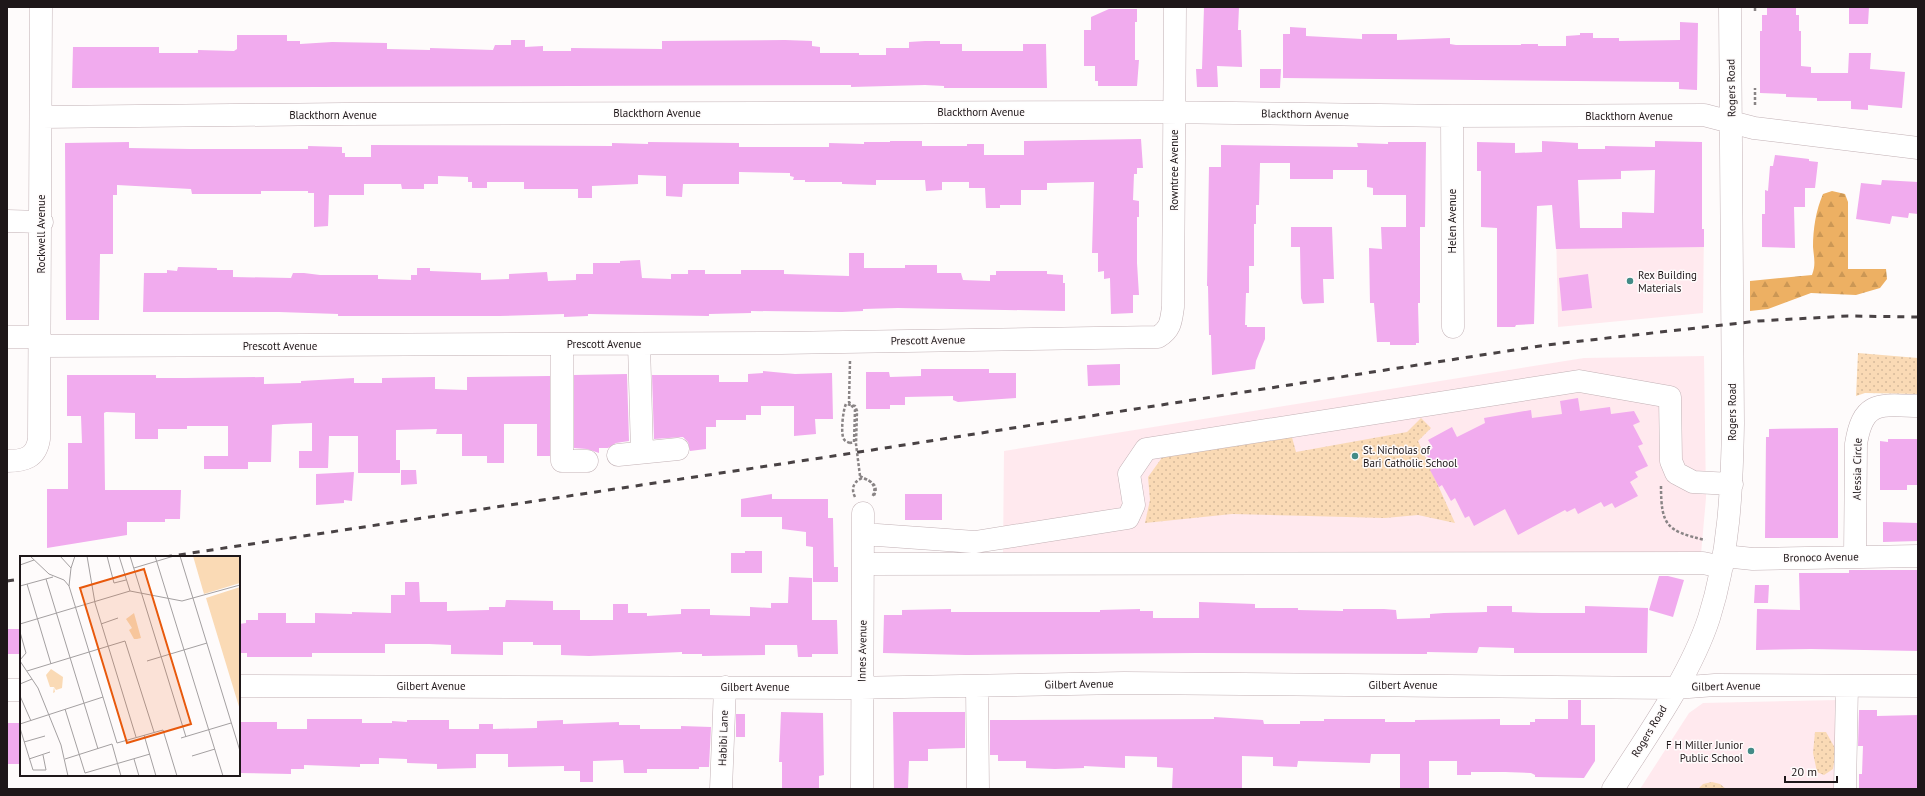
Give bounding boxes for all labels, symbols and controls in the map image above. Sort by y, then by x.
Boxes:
street label: Rogers Road [1723,59,1739,117]
street label: Blackthorn Avenue [937,105,1025,119]
street label: Blackthorn Avenue [613,106,701,120]
street label: Blackthorn Avenue [1261,106,1349,122]
street label: Blackthorn Avenue [289,108,377,122]
street label: Blackthorn Avenue [1585,109,1673,123]
street label: Rowntree Avenue [1167,129,1181,211]
street label: Helen Avenue [1445,188,1459,253]
street label: Rockwell Avenue [34,194,48,274]
place label: Rex Building Materials [1638,268,1697,295]
marker: Rex Building Materials [1625,276,1635,286]
street label: Prescott Avenue [891,332,966,348]
street label: Prescott Avenue [567,337,642,351]
street label: Prescott Avenue [243,339,318,353]
street label: Rogers Road [1725,383,1739,441]
street label: Alessia Circle [1849,437,1865,500]
place label: St. Nicholas of Bari Catholic School [1363,443,1458,470]
marker: St. Nicholas of Bari Catholic School [1350,451,1360,461]
street label: Bronoco Avenue [1783,549,1859,565]
inset map [20,556,240,776]
street label: Innes Avenue [854,619,870,682]
street label: Gilbert Avenue [1044,676,1114,692]
street label: Gilbert Avenue [1368,678,1438,692]
street label: Gilbert Avenue [1691,678,1761,694]
street label: Gilbert Avenue [396,679,466,693]
street label: Gilbert Avenue [720,680,790,694]
street label: Rogers Road [1628,702,1670,759]
street label: Habibi Lane [715,709,731,766]
place label: F H Miller Junior Public School [1666,738,1744,765]
marker: F H Miller Junior Public School [1746,746,1756,756]
scale bar [1785,758,1837,784]
text: 20 m [1791,764,1817,779]

